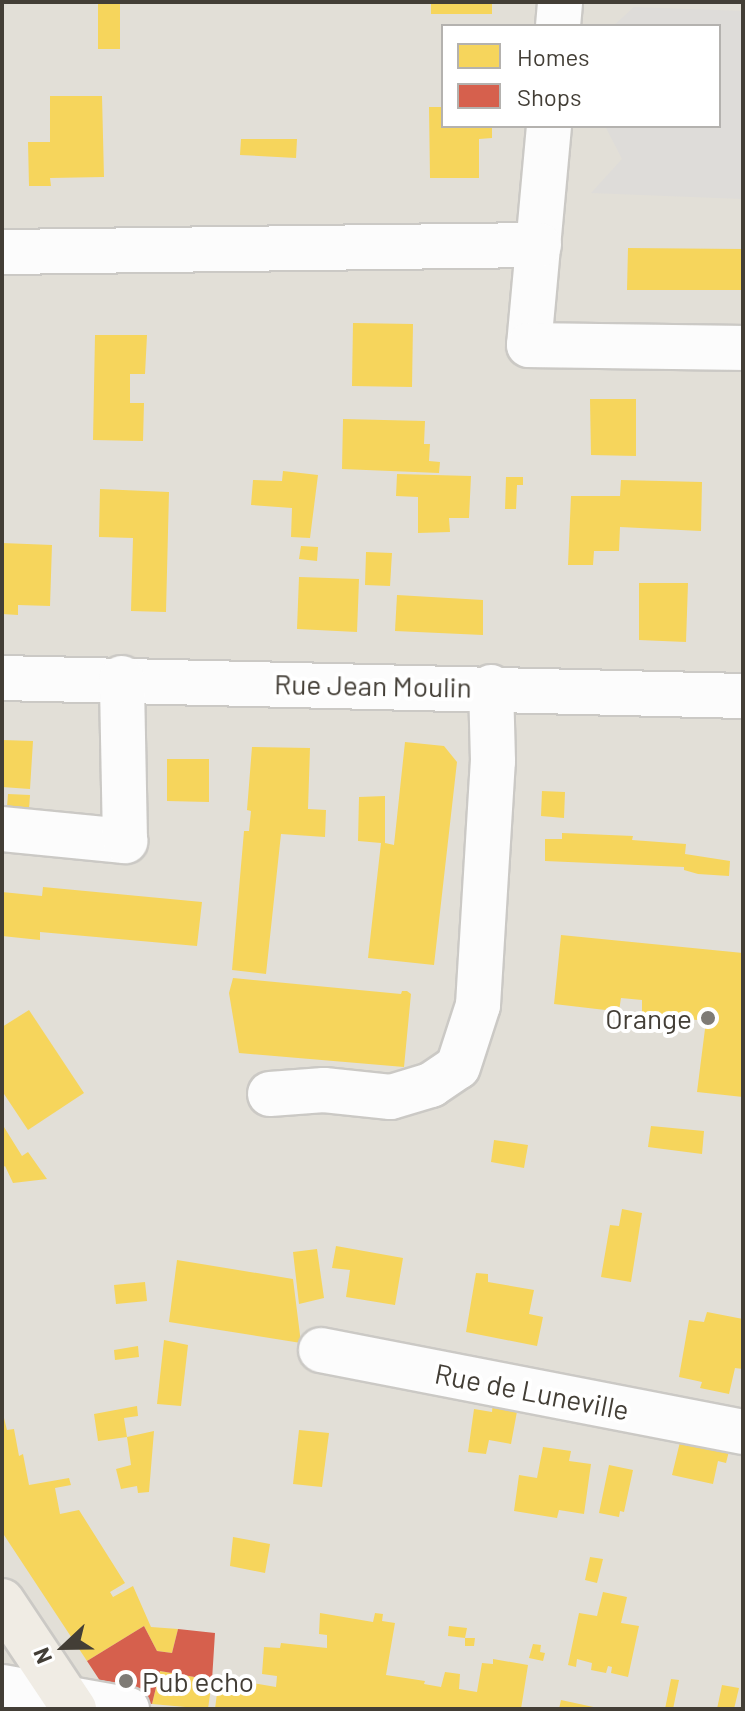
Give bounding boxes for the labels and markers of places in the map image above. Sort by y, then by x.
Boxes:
place label: Orange [605,1001,692,1035]
marker: Orange [699,1009,717,1027]
place label: Pub echo [142,1664,254,1698]
marker: Pub echo [117,1672,135,1690]

